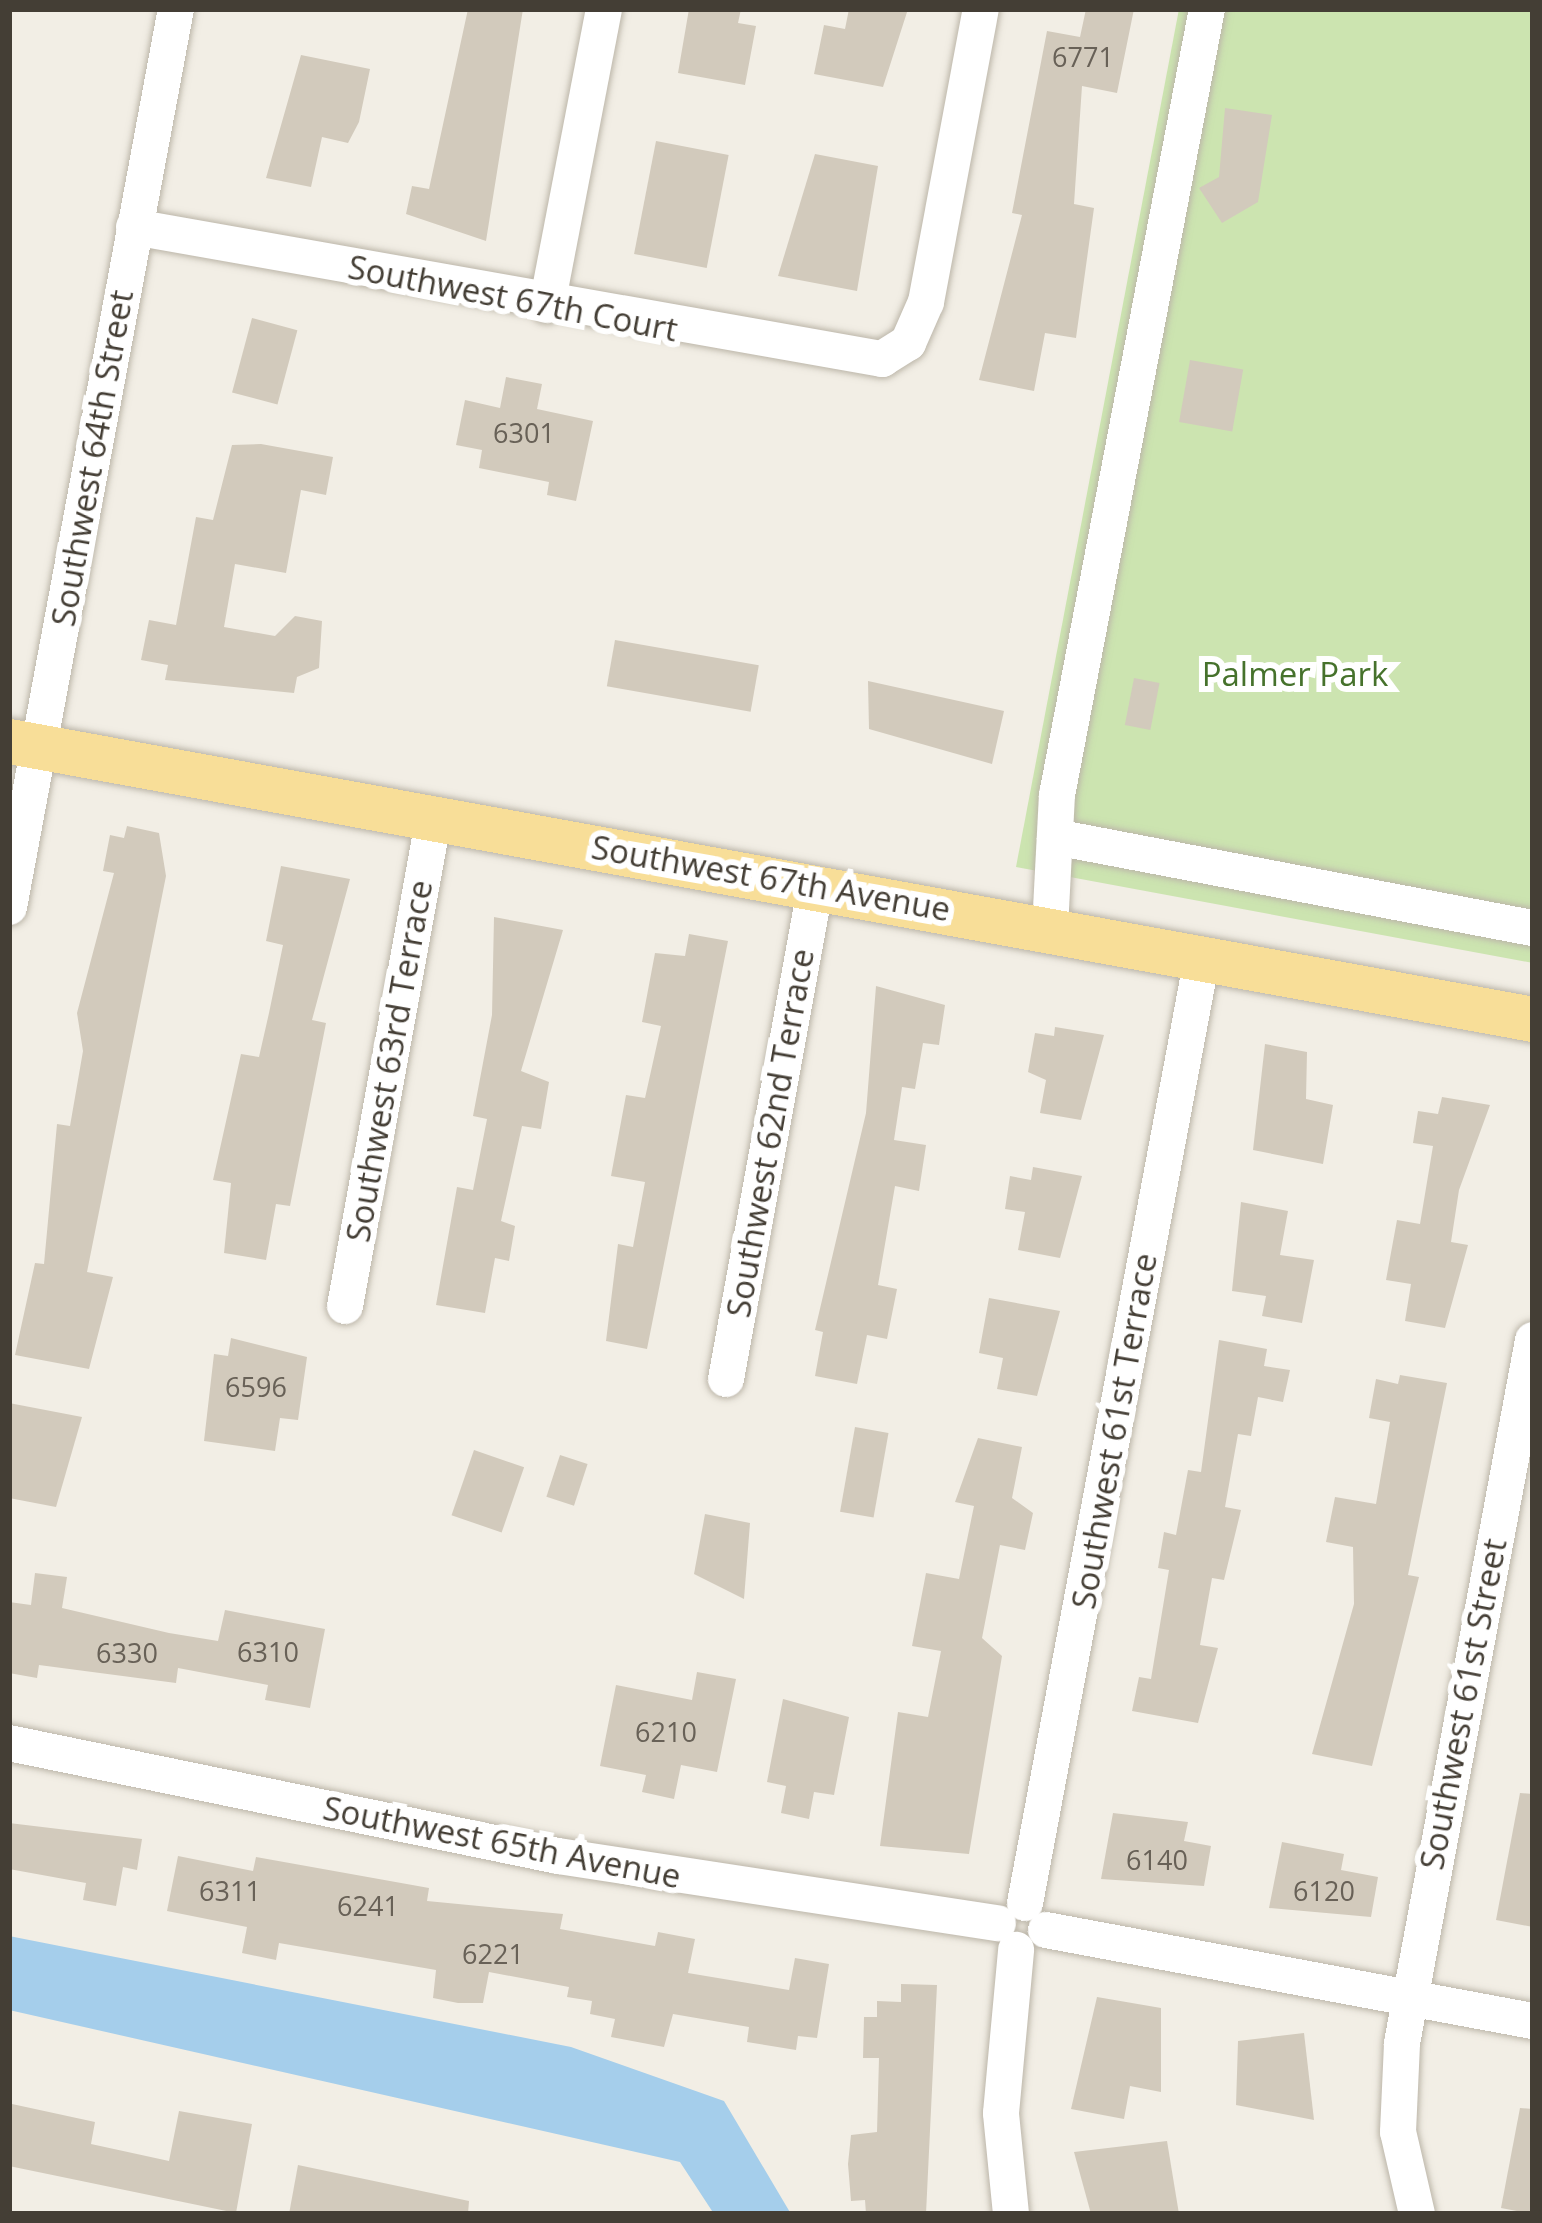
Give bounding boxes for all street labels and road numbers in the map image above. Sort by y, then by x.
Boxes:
street label: Southwest 67th Court [345,247,681,349]
street label: Southwest 64th Street [43,287,141,629]
street label: Southwest 67th Avenue [589,827,953,929]
street label: Southwest 63rd Terrace [338,877,440,1245]
street label: Southwest 62nd Terrace [718,946,822,1320]
street label: Southwest 61st Terrace [1063,1250,1165,1612]
street label: Southwest 61st Street [1411,1535,1515,1873]
street label: Southwest 65th Avenue [320,1788,684,1896]

